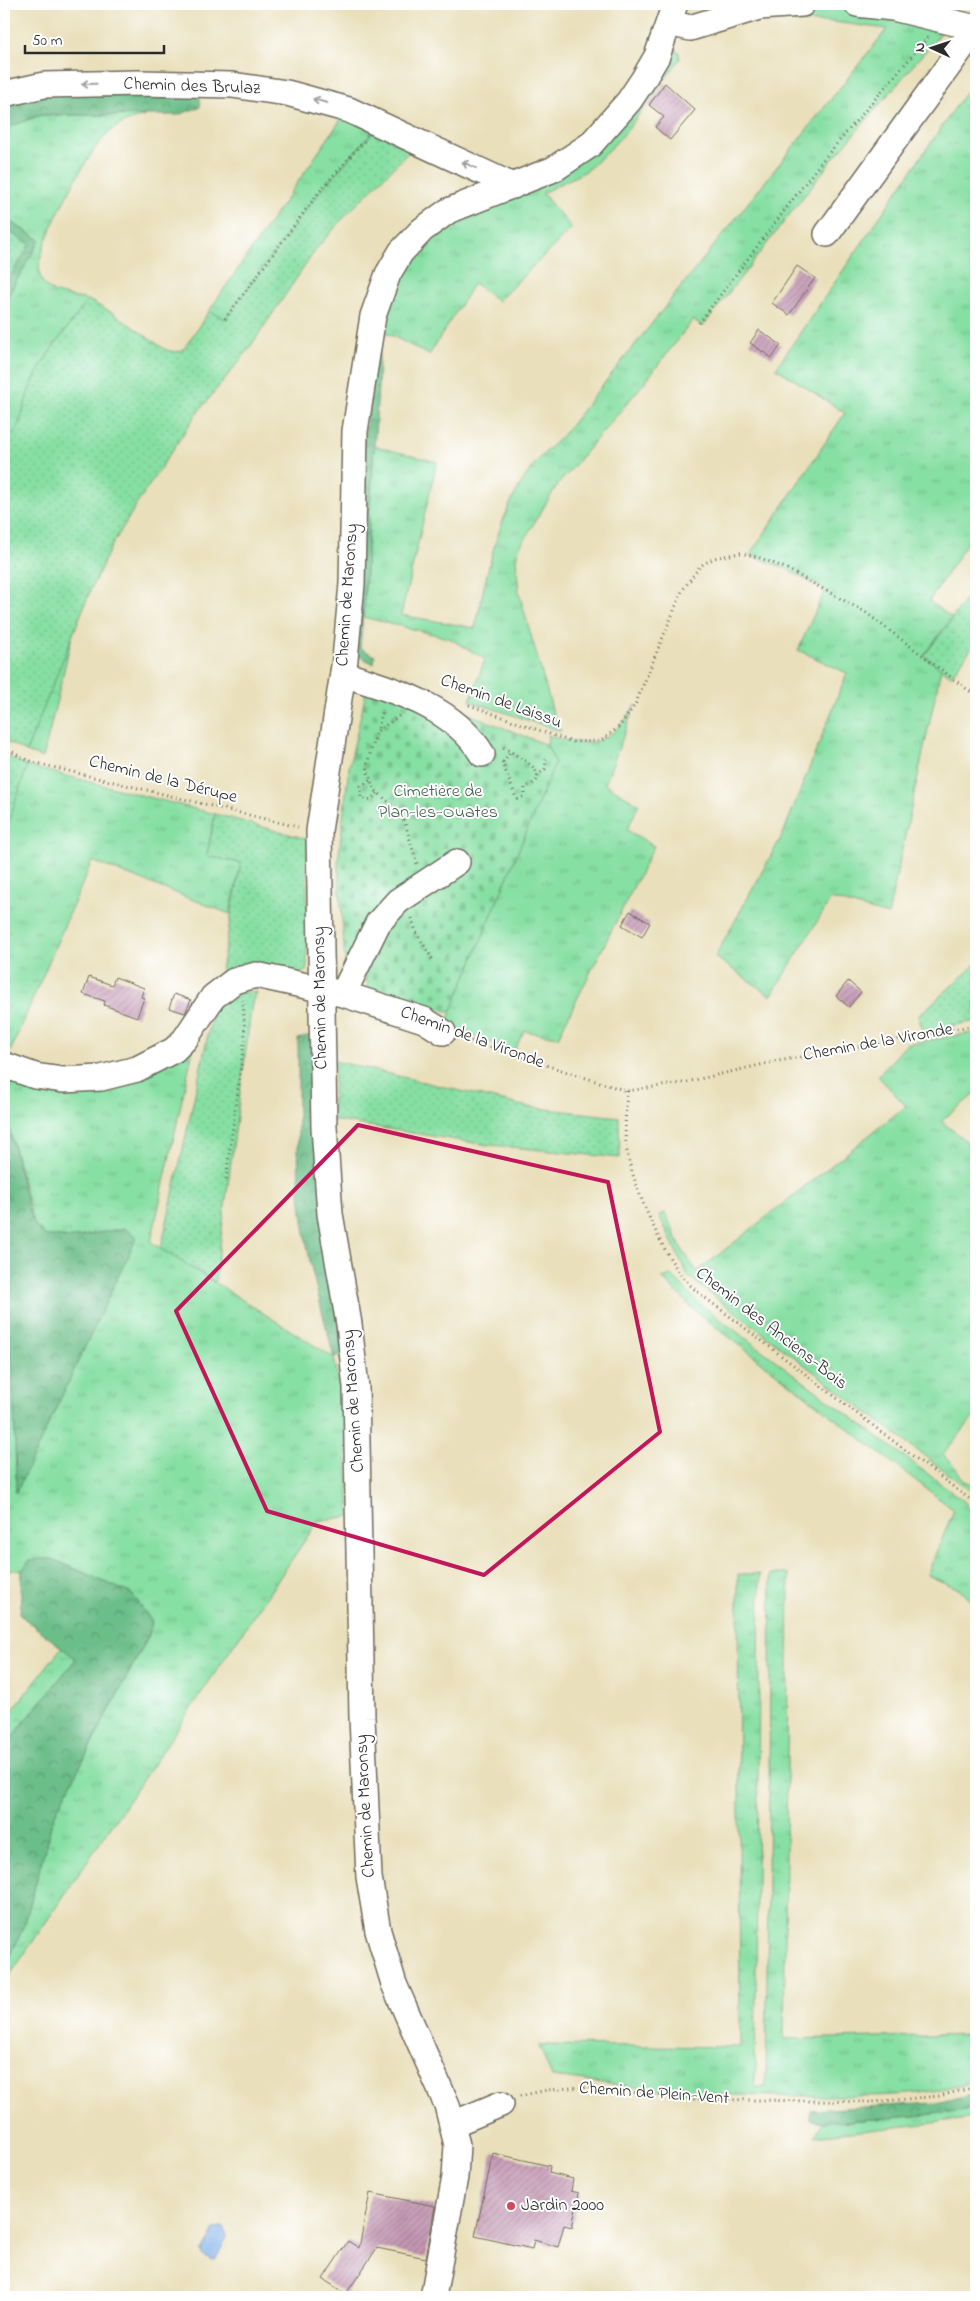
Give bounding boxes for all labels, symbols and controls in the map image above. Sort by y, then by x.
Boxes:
scale bar [25,22,164,54]
north arrow [908,22,958,72]
text: 50 m [32,30,63,52]
text: N [910,42,931,53]
street label: Chemin des Brulaz [123,72,261,102]
one-way arrow [81,79,98,89]
one-way arrow [312,96,328,105]
one-way arrow [462,159,477,169]
street label: Chemin de Maronsy [330,523,366,667]
street label: Chemin de Laissu [436,668,566,736]
street label: Chemin de la Dérupe [86,749,241,811]
park label: Cimetière de Plan-les-Ouates [378,779,498,826]
street label: Chemin de Maronsy [307,926,335,1070]
street label: Chemin de la Vironde [396,1000,549,1076]
street label: Chemin de la Vironde [801,1017,956,1069]
street label: Chemin des Anciens-Bois [689,1261,853,1397]
street label: Chemin de Maronsy [336,1329,372,1473]
street label: Chemin de Maronsy [349,1734,383,1878]
street label: Chemin de Plein-Vent [578,2076,730,2112]
place label: Jardin 2000 [521,2193,604,2219]
marker: Jardin 2000 [505,2200,517,2212]

